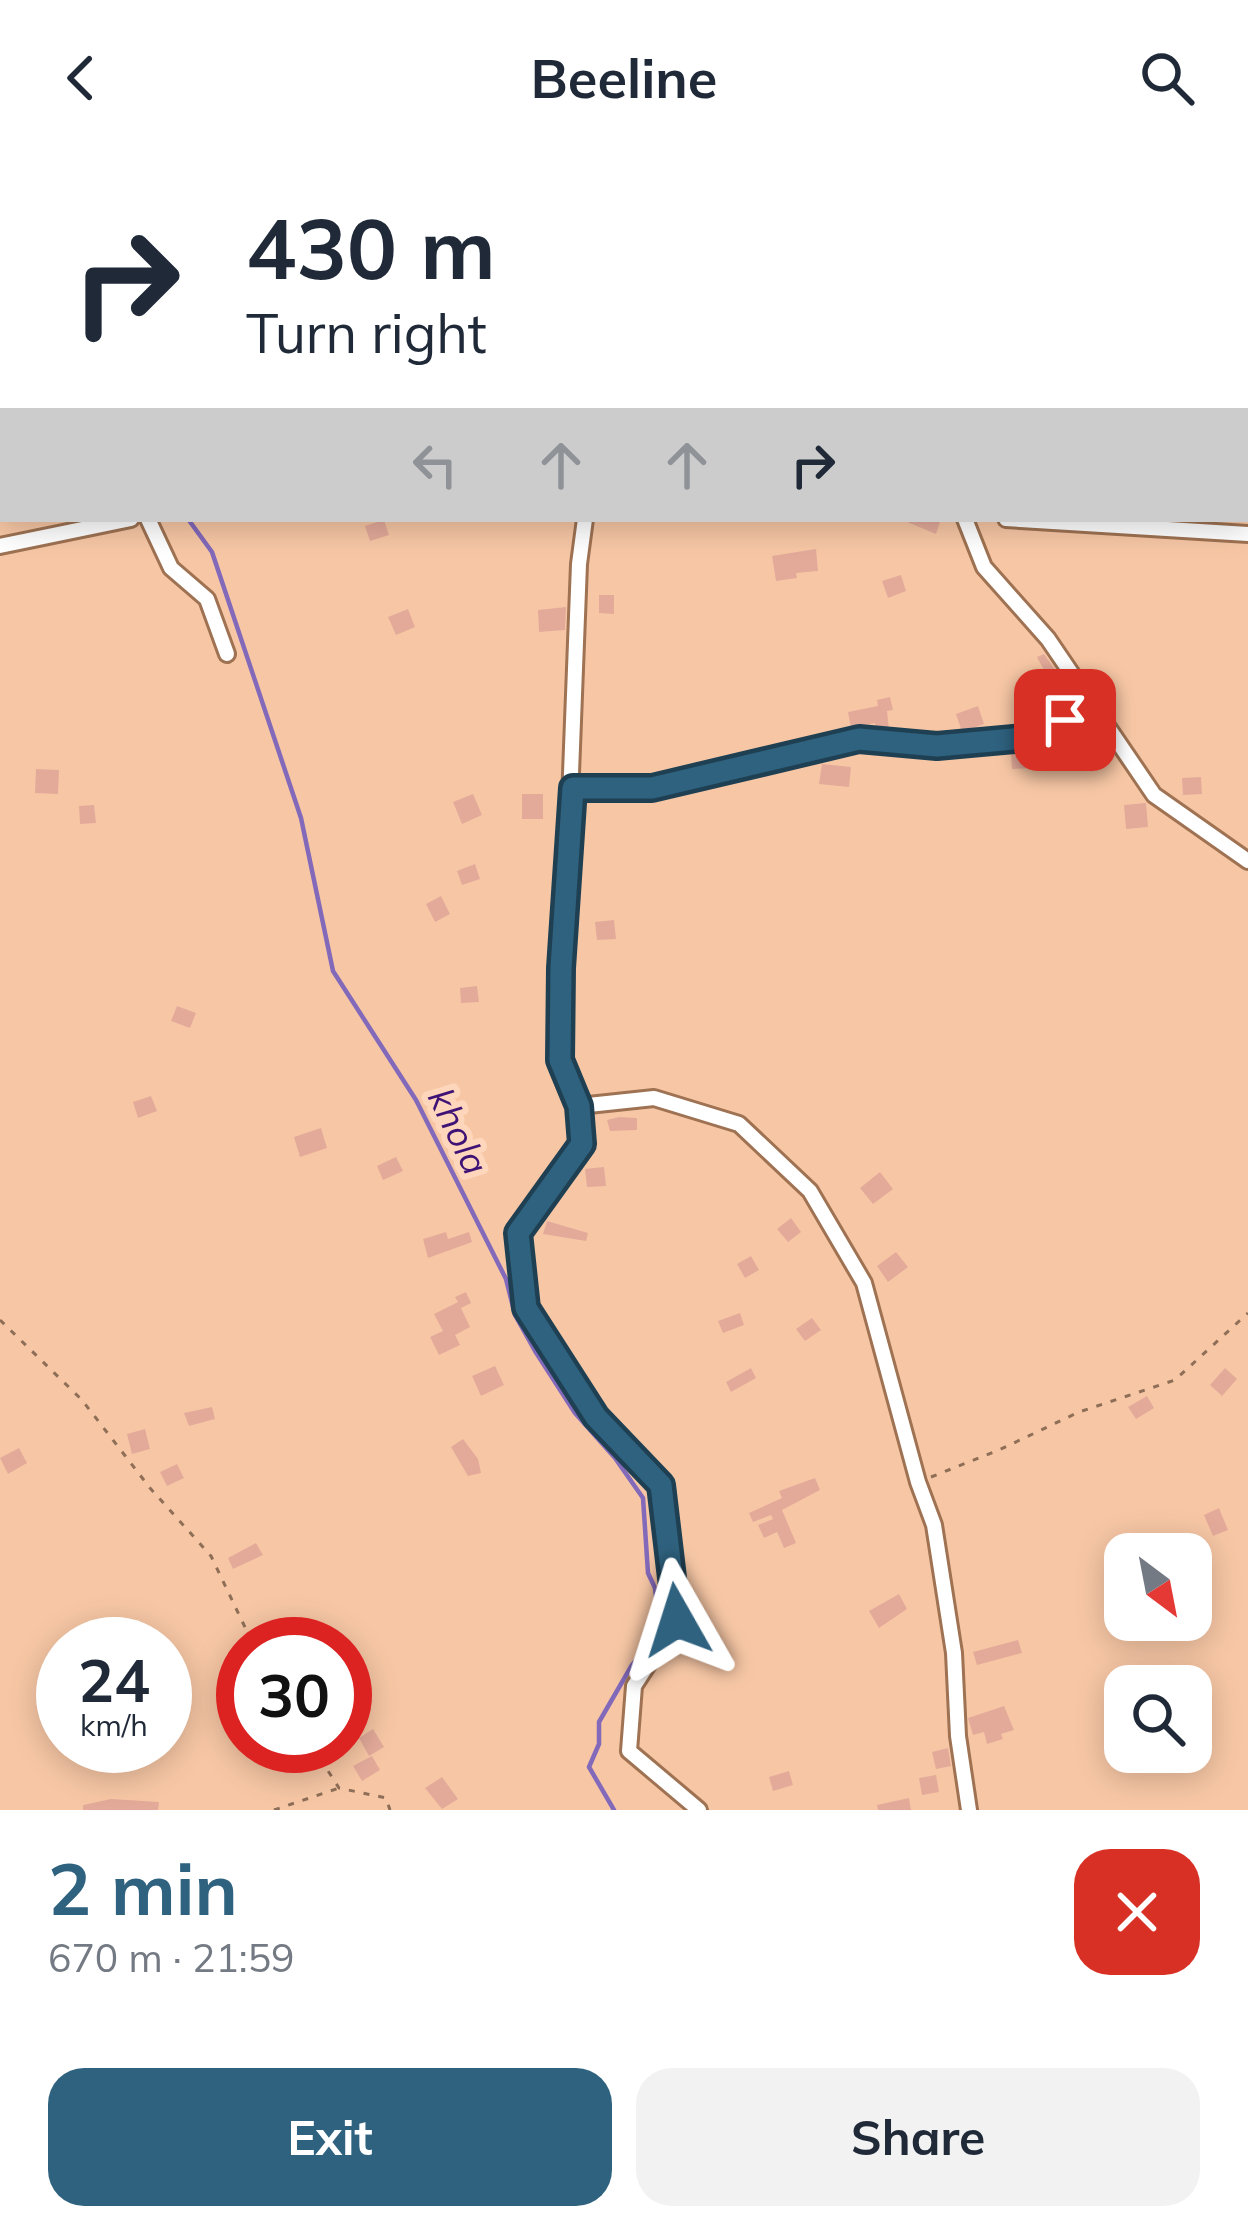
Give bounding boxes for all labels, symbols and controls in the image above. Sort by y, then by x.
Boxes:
text: Beeline [531,44,717,112]
icon: back [48,45,114,111]
icon: search [1134,45,1200,111]
text: 430 m [246,195,496,300]
icon: right [48,204,204,360]
text: Turn right [246,299,487,367]
icon: left [402,432,468,498]
icon: ahead [528,432,594,498]
icon: ahead [654,432,720,498]
icon: right [780,432,846,498]
pin [1014,669,1116,771]
icon: arrive [1032,687,1098,753]
water label: khola [419,1081,499,1181]
north arrow [1104,1533,1212,1641]
map controls [1104,1533,1212,1773]
position arrow [614,1557,740,1683]
speed limit sign: 30 [216,1617,372,1773]
text: 24 [78,1642,150,1717]
button: search [1104,1665,1212,1773]
text: km/h [80,1706,148,1744]
text: 2 min [48,1843,238,1933]
button: close [1074,1849,1200,1975]
text: 670 m · 21:59 [48,1933,294,1982]
button: Exit [48,2068,612,2206]
button: Share [636,2068,1200,2206]

